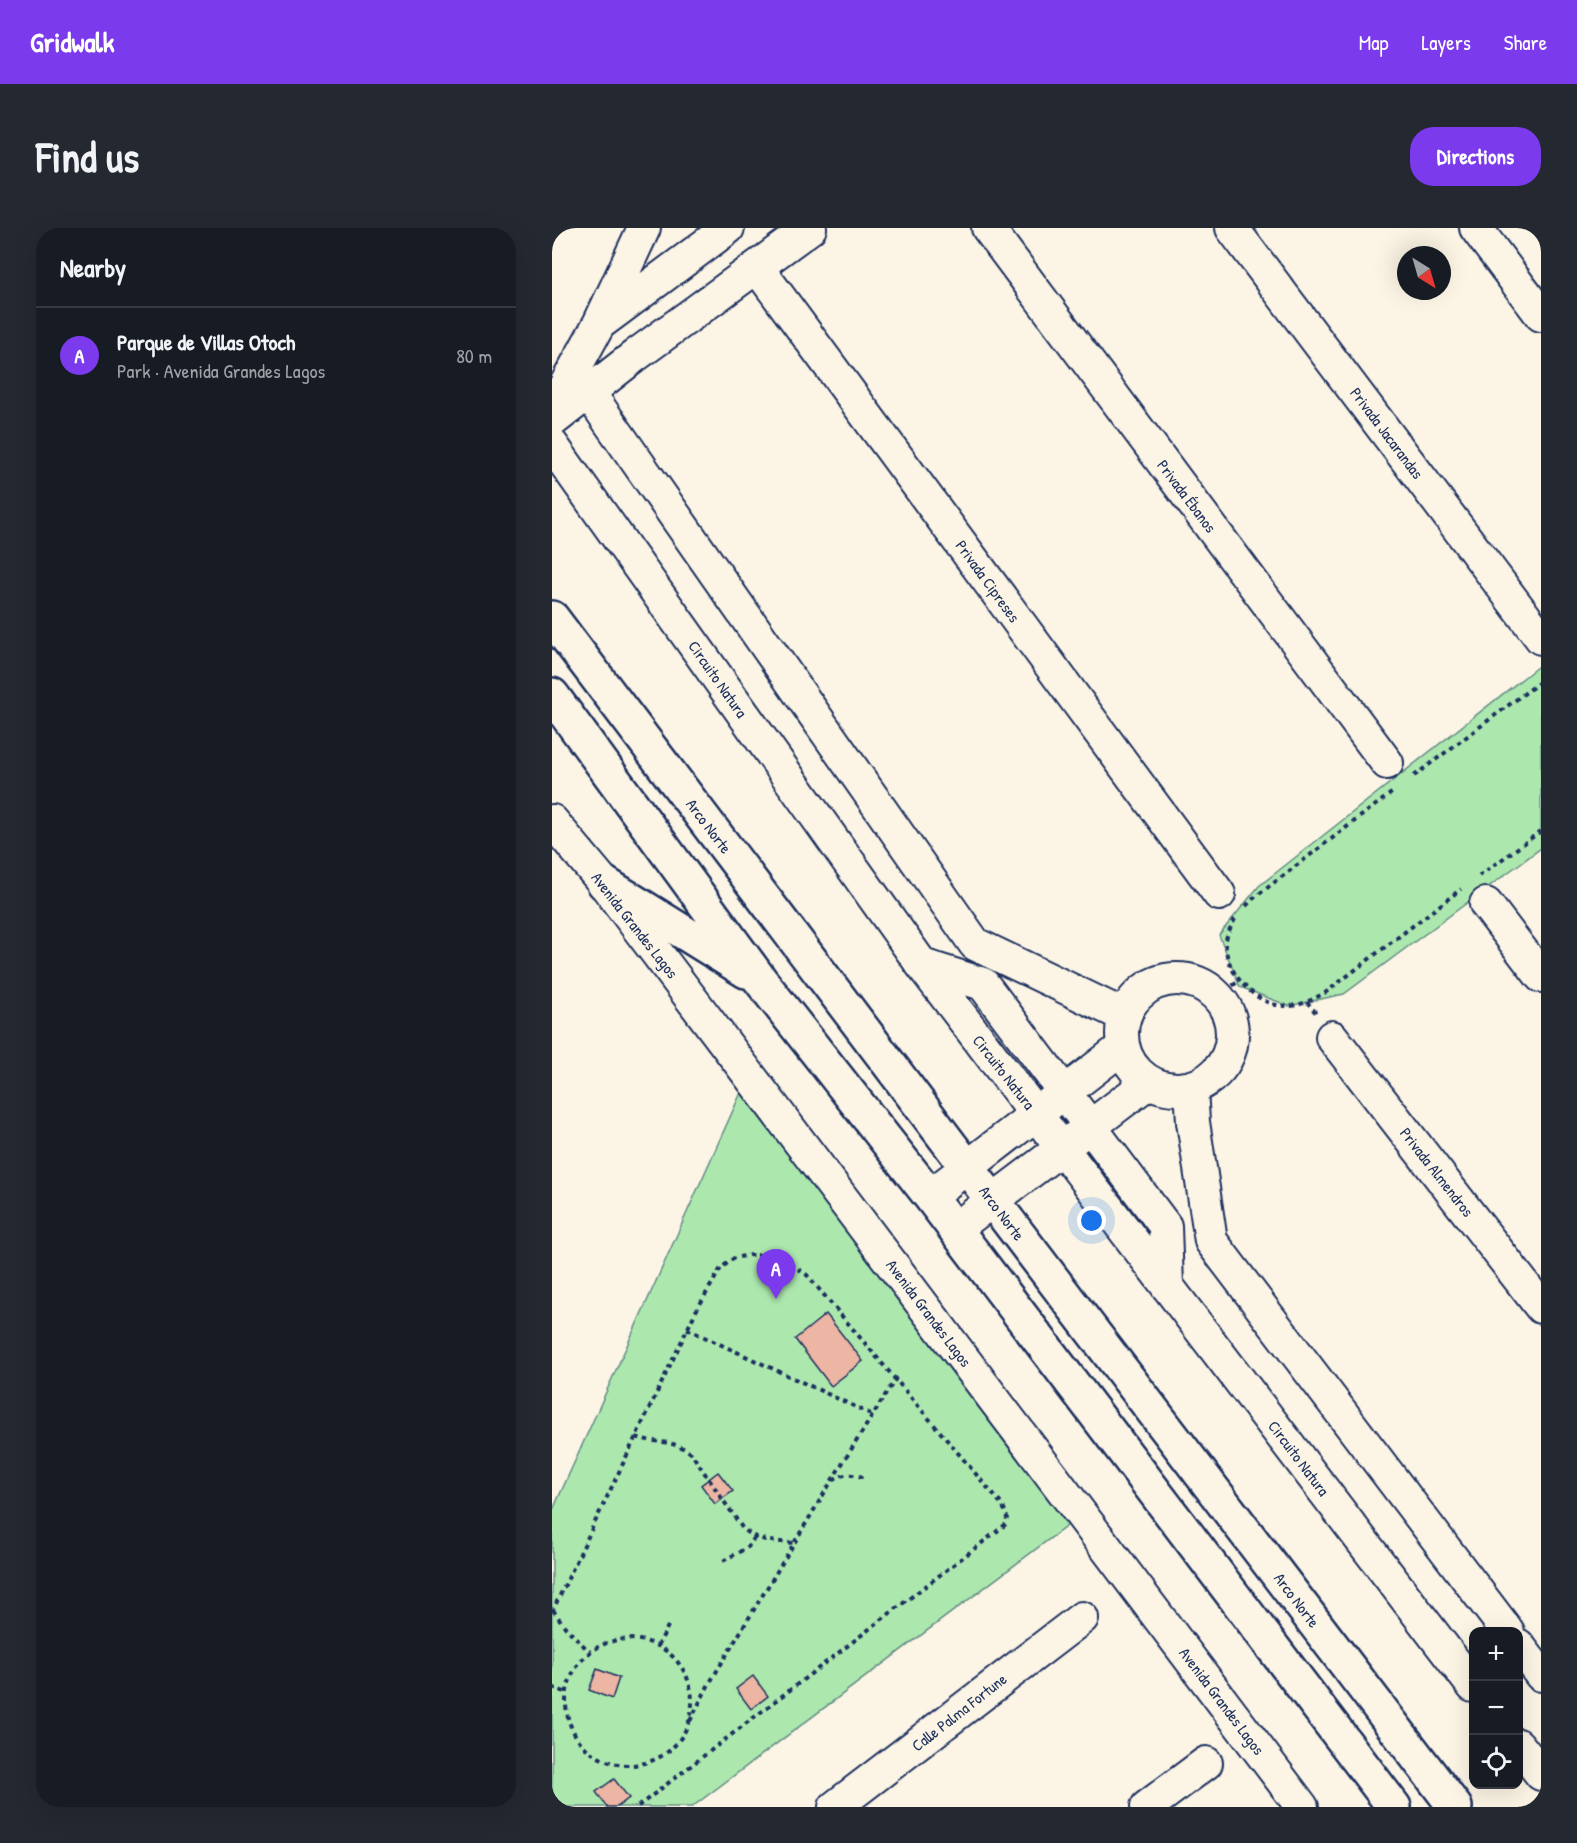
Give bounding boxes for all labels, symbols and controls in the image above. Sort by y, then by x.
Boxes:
text: Gridwalk [30,23,114,61]
text: Map [1359,28,1388,57]
text: Layers [1421,28,1471,57]
text: Share [1504,28,1547,57]
button: Directions [1410,127,1541,186]
text: Find us [36,128,139,185]
north arrow [1397,246,1451,300]
text: Nearby [60,250,126,285]
text: Parque de Villas Otoch [117,327,295,357]
text: A [75,342,84,369]
text: 80 m [456,342,492,369]
text: Park · Avenida Grandes Lagos [117,357,325,384]
street label: Privada Jacarandas [1345,383,1429,483]
street label: Privada Ébanos [1152,455,1222,537]
street label: Privada Cipreses [951,535,1025,627]
street label: Circuito Natura [683,636,753,722]
street label: Arco Norte [681,794,737,858]
street label: Avenida Grandes Lagos [587,867,683,983]
street label: Circuito Natura [968,1030,1040,1114]
street label: Privada Almendros [1395,1123,1479,1221]
street label: Arco Norte [974,1181,1030,1245]
your location [1077,1206,1106,1235]
pin: A [756,1250,796,1299]
street label: Avenida Grandes Lagos [881,1255,977,1371]
street label: Circuito Natura [1263,1416,1335,1500]
street label: Arco Norte [1269,1568,1325,1632]
map controls [1469,1627,1523,1789]
button: + [1469,1627,1523,1681]
street label: Avenida Grandes Lagos [1174,1643,1270,1759]
street label: Calle Palma Fortune [907,1667,1012,1756]
button: − [1469,1681,1523,1735]
button: locate [1469,1735,1523,1789]

